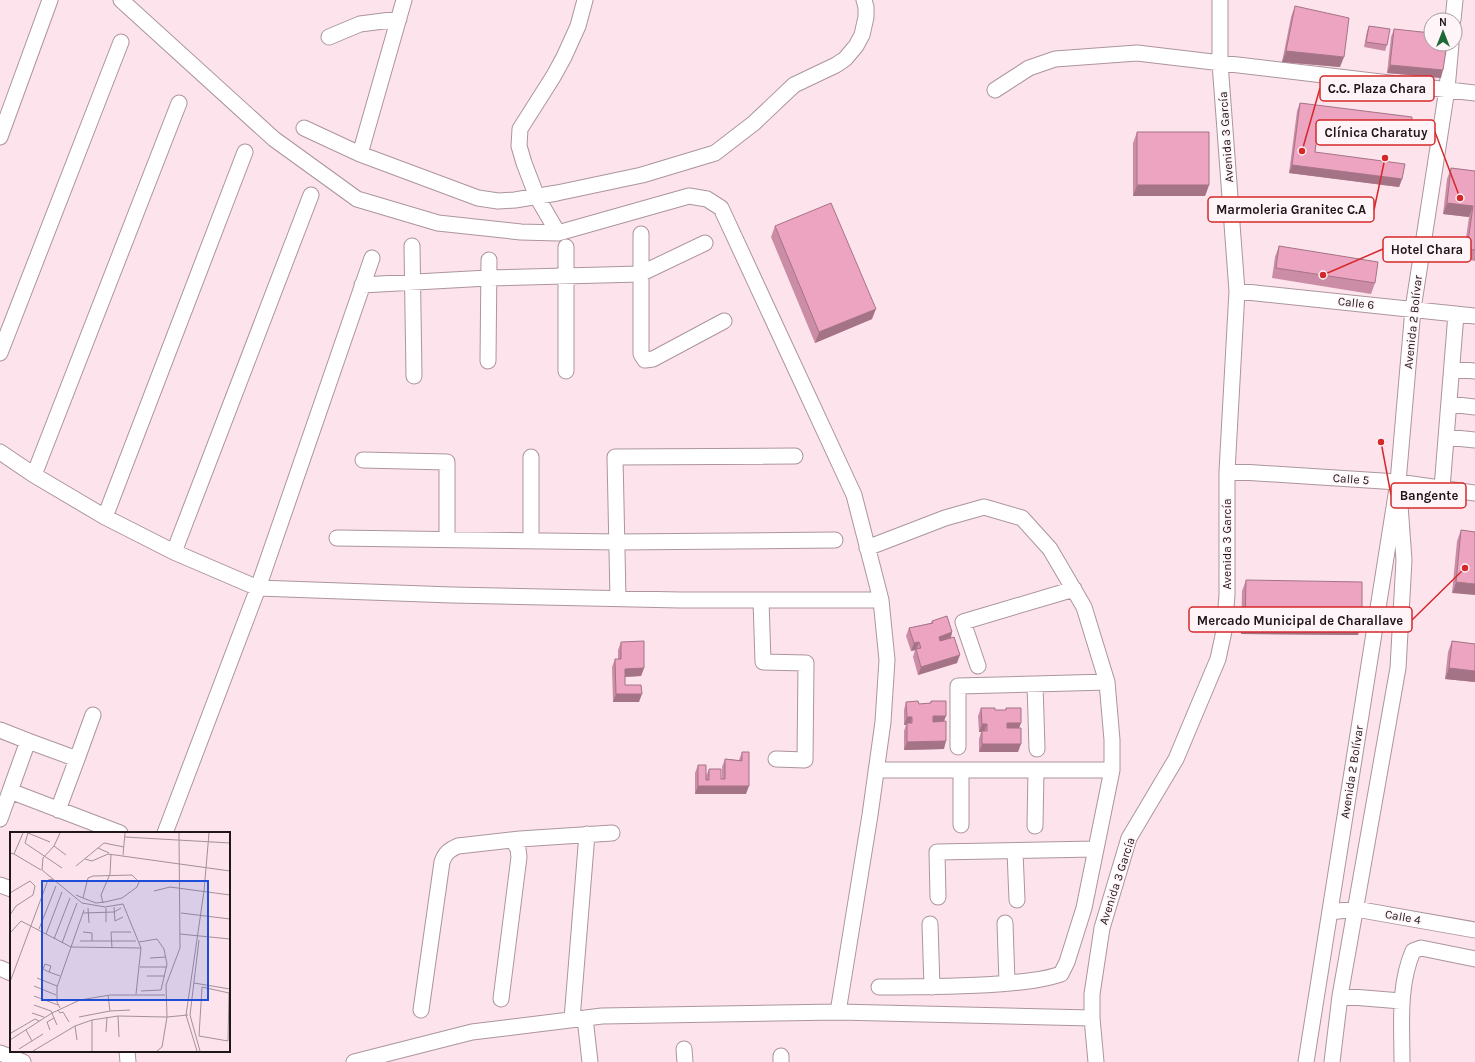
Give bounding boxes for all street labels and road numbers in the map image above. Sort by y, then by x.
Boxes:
street label: Avenida 3 García [1216,91,1236,183]
street label: Avenida 2 Bolívar [1401,274,1425,369]
street label: Calle 6 [1337,294,1375,312]
street label: Calle 5 [1332,471,1370,487]
street label: Avenida 3 García [1220,498,1234,590]
street label: Avenida 2 Bolívar [1338,724,1366,819]
street label: Avenida 3 García [1096,835,1138,927]
street label: Calle 4 [1384,907,1422,927]

